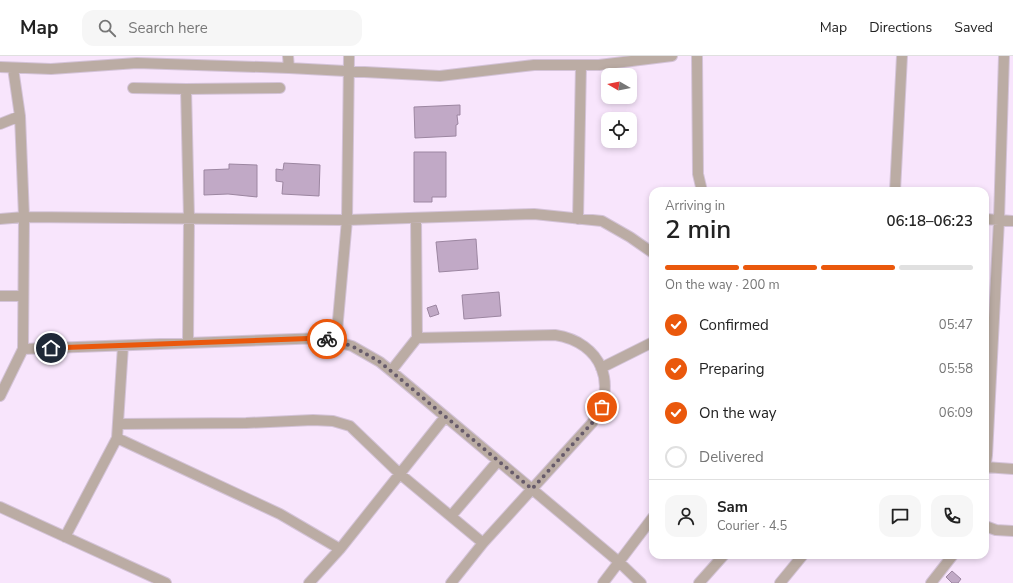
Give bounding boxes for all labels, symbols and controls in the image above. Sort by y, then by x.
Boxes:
search box [82,10,362,46]
text: Map [20,15,58,41]
icon: search [96,17,118,39]
text: Search here [128,18,208,38]
text: Map [820,18,847,37]
text: Directions [869,18,932,37]
text: Saved [954,18,993,37]
north arrow [601,68,637,104]
map controls [601,68,637,148]
button: locate [601,112,637,148]
text: Arriving in [665,197,725,215]
text: 06:18–06:23 [886,211,973,231]
text: 2 min [665,212,731,247]
text: On the way · 200 m [665,276,780,294]
icon: check [665,314,687,336]
text: Confirmed [699,315,769,335]
text: 05:47 [939,316,973,334]
courier [307,319,347,359]
icon: bike [316,328,338,350]
pin [34,331,68,365]
icon: home [40,337,62,359]
icon: check [665,358,687,380]
text: Preparing [699,359,764,379]
text: 05:58 [939,360,973,378]
pin [585,390,619,424]
icon: bag [591,396,613,418]
icon: check [665,402,687,424]
text: On the way [699,403,777,423]
text: 06:09 [939,404,973,422]
text: Delivered [699,447,764,467]
button: person [665,495,707,537]
button: chat [879,495,921,537]
button: phone [931,495,973,537]
text: Sam [717,497,748,517]
text: Courier · 4.5 [717,517,787,535]

